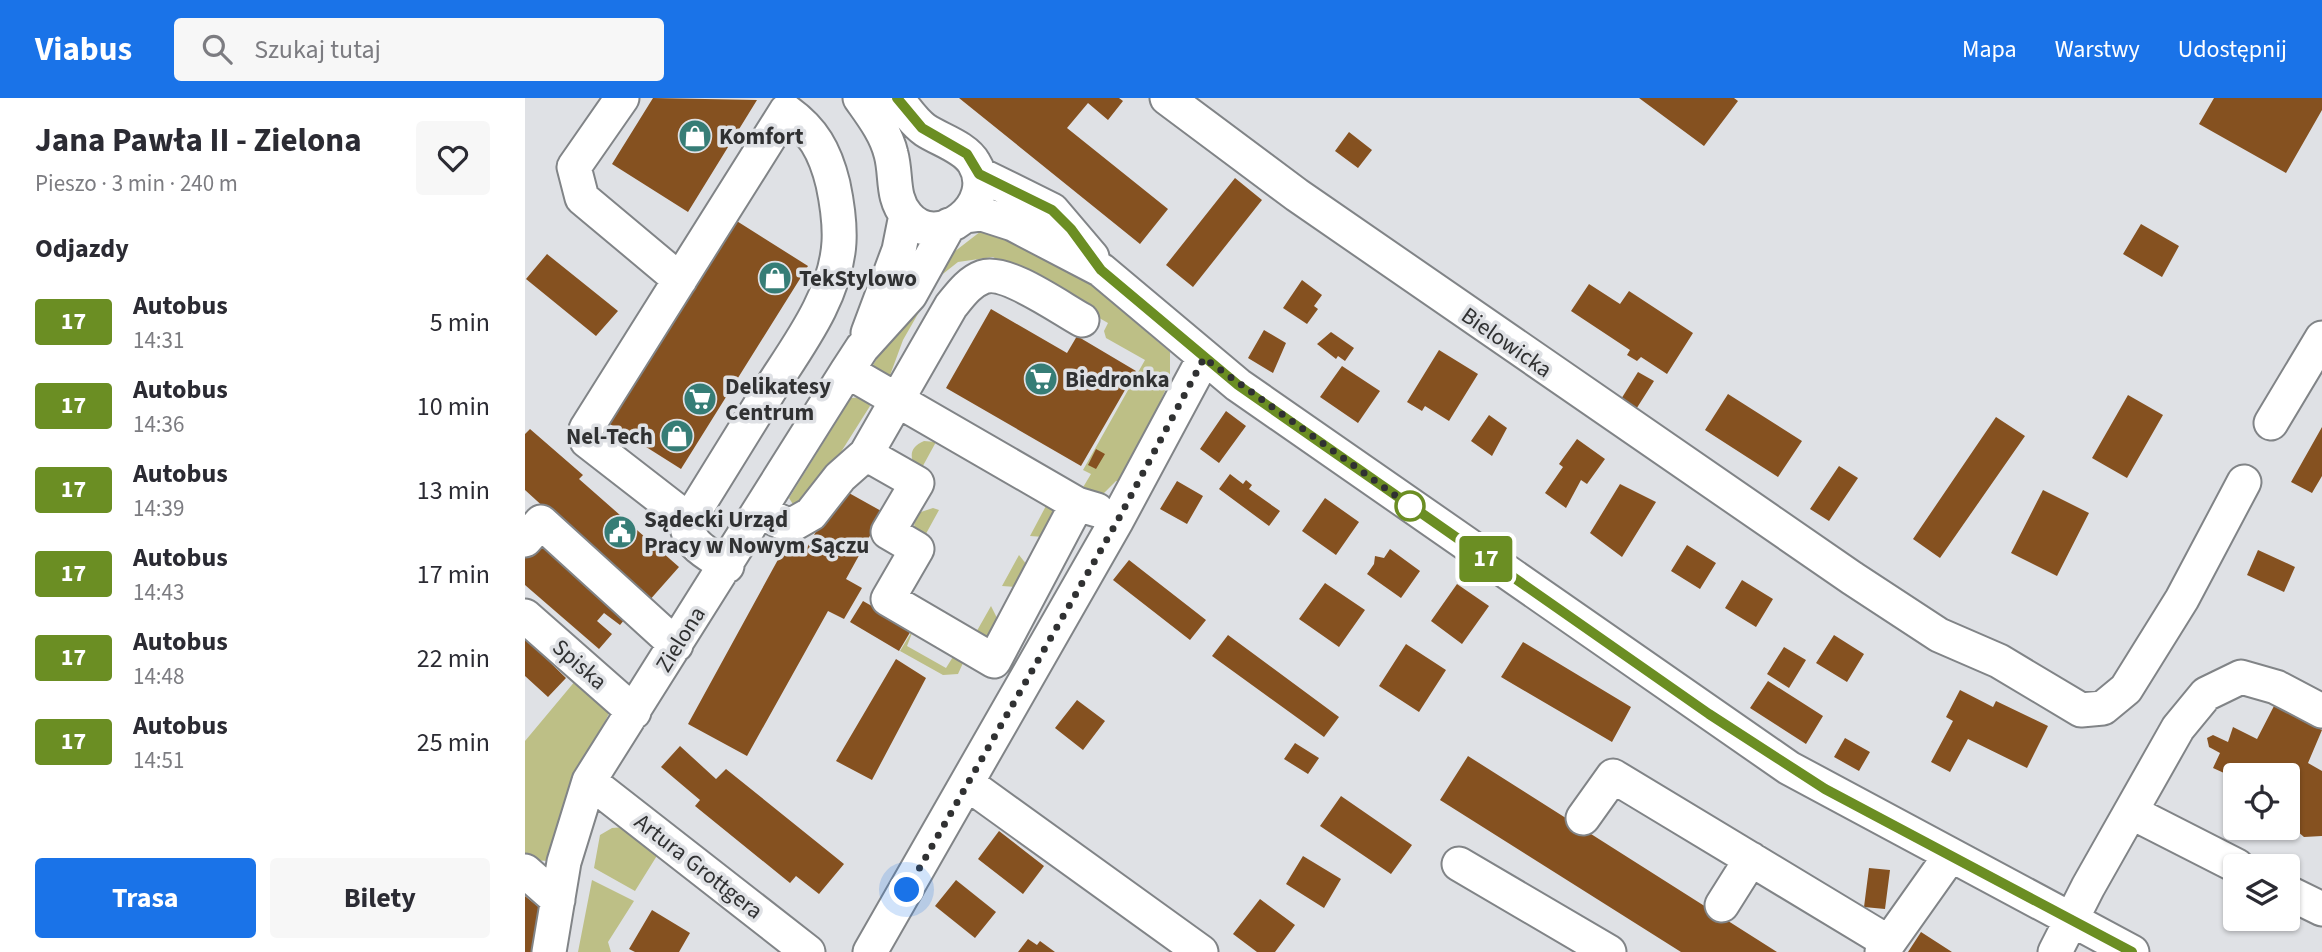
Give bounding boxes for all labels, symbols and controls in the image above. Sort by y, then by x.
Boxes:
search box [174,18,664,81]
text: Viabus [35,26,132,73]
icon: search [198,30,236,68]
text: Szukaj tutaj [254,31,381,68]
text: Mapa [1962,32,2017,67]
text: Warstwy [2055,32,2140,67]
text: Udostępnij [2178,32,2287,67]
text: Jana Pawła II - Zielona [35,117,362,164]
shop icon: Komfort [676,117,714,155]
place label: Komfort [719,120,804,153]
button: heart [416,121,490,195]
text: Pieszo · 3 min · 240 m [35,167,238,200]
text: Odjazdy [35,230,129,267]
shop icon: TekStylowo [756,259,794,297]
place label: TekStylowo [799,262,917,295]
text: Autobus [133,287,228,324]
street label: Bielowicka [1455,299,1559,386]
text: 17 [61,304,86,339]
text: 5 min [430,304,490,341]
text: 14:31 [133,324,184,357]
supermarket icon: Biedronka [1022,360,1060,398]
place label: Biedronka [1065,363,1170,396]
place label: Delikatesy Centrum [725,370,831,429]
text: Autobus [133,371,228,408]
supermarket icon: Delikatesy Centrum [681,380,719,418]
text: 17 [61,388,86,423]
text: 10 min [417,388,490,425]
text: 14:36 [133,408,184,441]
shop icon: Nel-Tech [658,417,696,455]
place label: Nel-Tech [566,420,653,453]
text: Autobus [133,455,228,492]
text: 17 [61,472,86,507]
text: 13 min [417,472,490,509]
unlabelled marker [1395,491,1425,521]
text: 14:39 [133,492,184,525]
place label: Sądecki Urząd Pracy w Nowym Sączu [644,503,869,562]
public building icon: Sądecki Urząd Pracy w Nowym Sączu [601,513,639,551]
line badge: 17 [1455,536,1517,582]
text: Autobus [133,539,228,576]
text: 17 [1473,541,1499,576]
text: 17 [61,556,86,591]
text: 17 min [417,556,490,593]
text: 14:43 [133,576,184,609]
street label: Zielona [647,600,713,679]
text: Autobus [133,623,228,660]
street label: Spiska [545,631,614,698]
text: 17 [61,640,86,675]
text: 22 min [417,640,490,677]
text: 14:48 [133,660,184,693]
text: Autobus [133,707,228,744]
text: 17 [61,724,86,759]
text: 25 min [417,724,490,761]
text: 14:51 [133,744,184,777]
map controls [2223,763,2300,931]
button: locate [2223,763,2300,840]
street label: Artura Grottgera [627,806,770,927]
button: layers [2223,854,2300,931]
button: Trasa [35,858,256,938]
button: Bilety [270,858,490,938]
your location [889,872,924,907]

